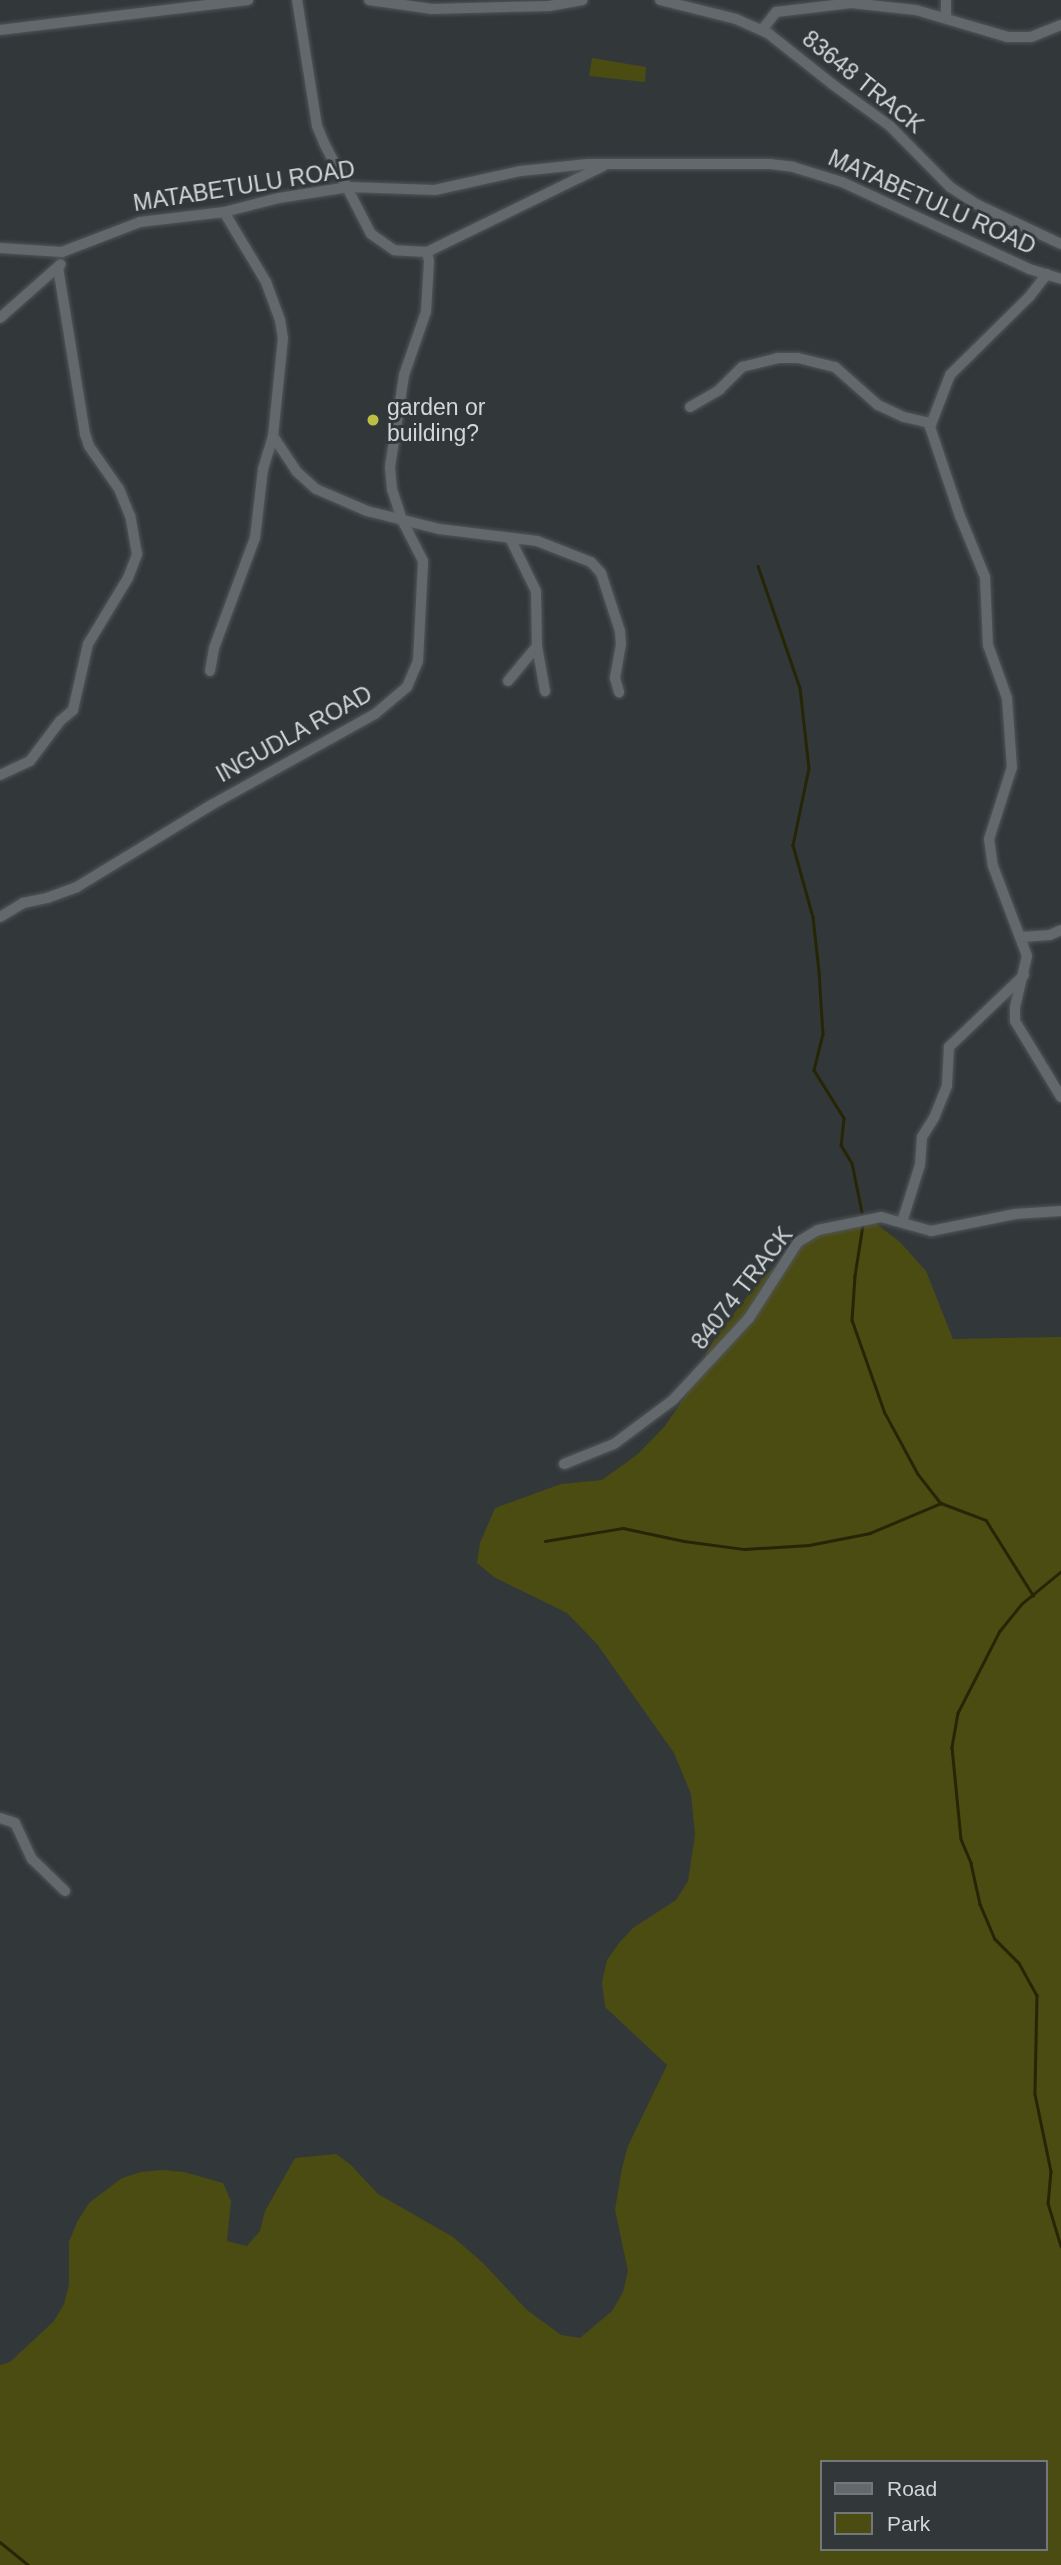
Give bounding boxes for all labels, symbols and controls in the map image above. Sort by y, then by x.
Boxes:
street label: 83648 TRACK [797,25,929,139]
street label: MATABETULU ROAD [824,144,1040,260]
street label: MATABETULU ROAD [131,155,357,217]
place label: garden or building? [387,393,485,447]
marker: garden or building? [365,412,381,428]
street label: INGUDLA ROAD [211,679,377,789]
street label: 84074 TRACK [685,1221,799,1355]
legend [820,2460,1047,2551]
text: Road [887,2477,937,2500]
text: Park [887,2512,930,2535]

